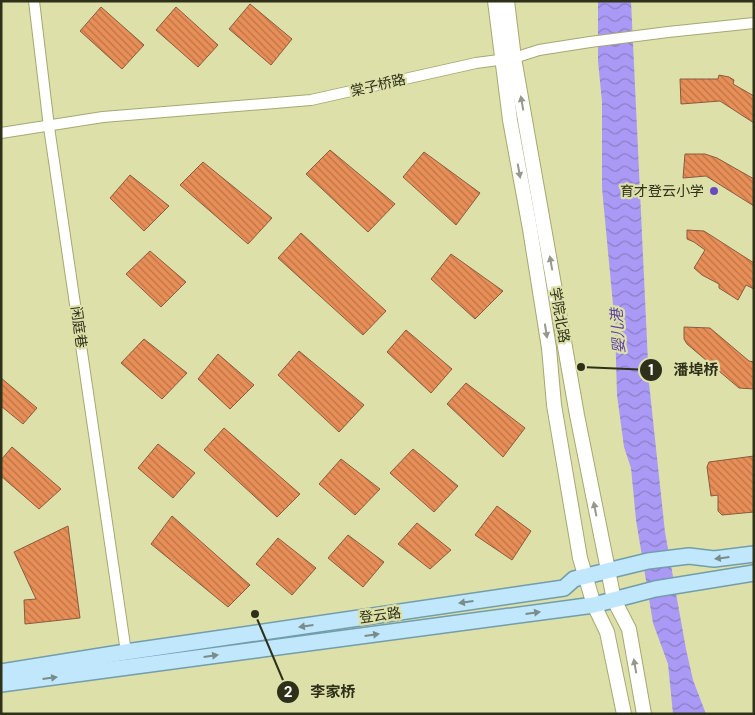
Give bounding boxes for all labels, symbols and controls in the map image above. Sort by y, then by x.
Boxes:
street label: 棠子桥路 [349,70,407,100]
one-way arrow [518,95,526,111]
one-way arrow [515,163,523,178]
place label: 育才登云小学 [620,182,704,200]
marker: 育才登云小学 [708,185,720,197]
one-way arrow [547,255,555,271]
street label: 学院北路 [546,286,574,344]
street label: 闲庭巷 [67,305,91,349]
water label: 婴儿港 [606,306,630,354]
one-way arrow [542,323,550,339]
callout: 潘埠桥 [639,355,729,385]
text: 1 [648,360,654,380]
text: 潘埠桥 [673,360,719,380]
one-way arrow [591,501,599,517]
one-way arrow [713,554,729,562]
one-way arrow [458,599,474,607]
street label: 登云路 [358,603,402,627]
one-way arrow [525,609,541,617]
one-way arrow [297,622,313,630]
one-way arrow [364,631,380,639]
one-way arrow [203,652,219,660]
one-way arrow [631,657,639,673]
one-way arrow [42,674,58,682]
callout: 李家桥 [275,677,365,707]
text: 2 [284,682,293,702]
text: 李家桥 [310,682,356,702]

